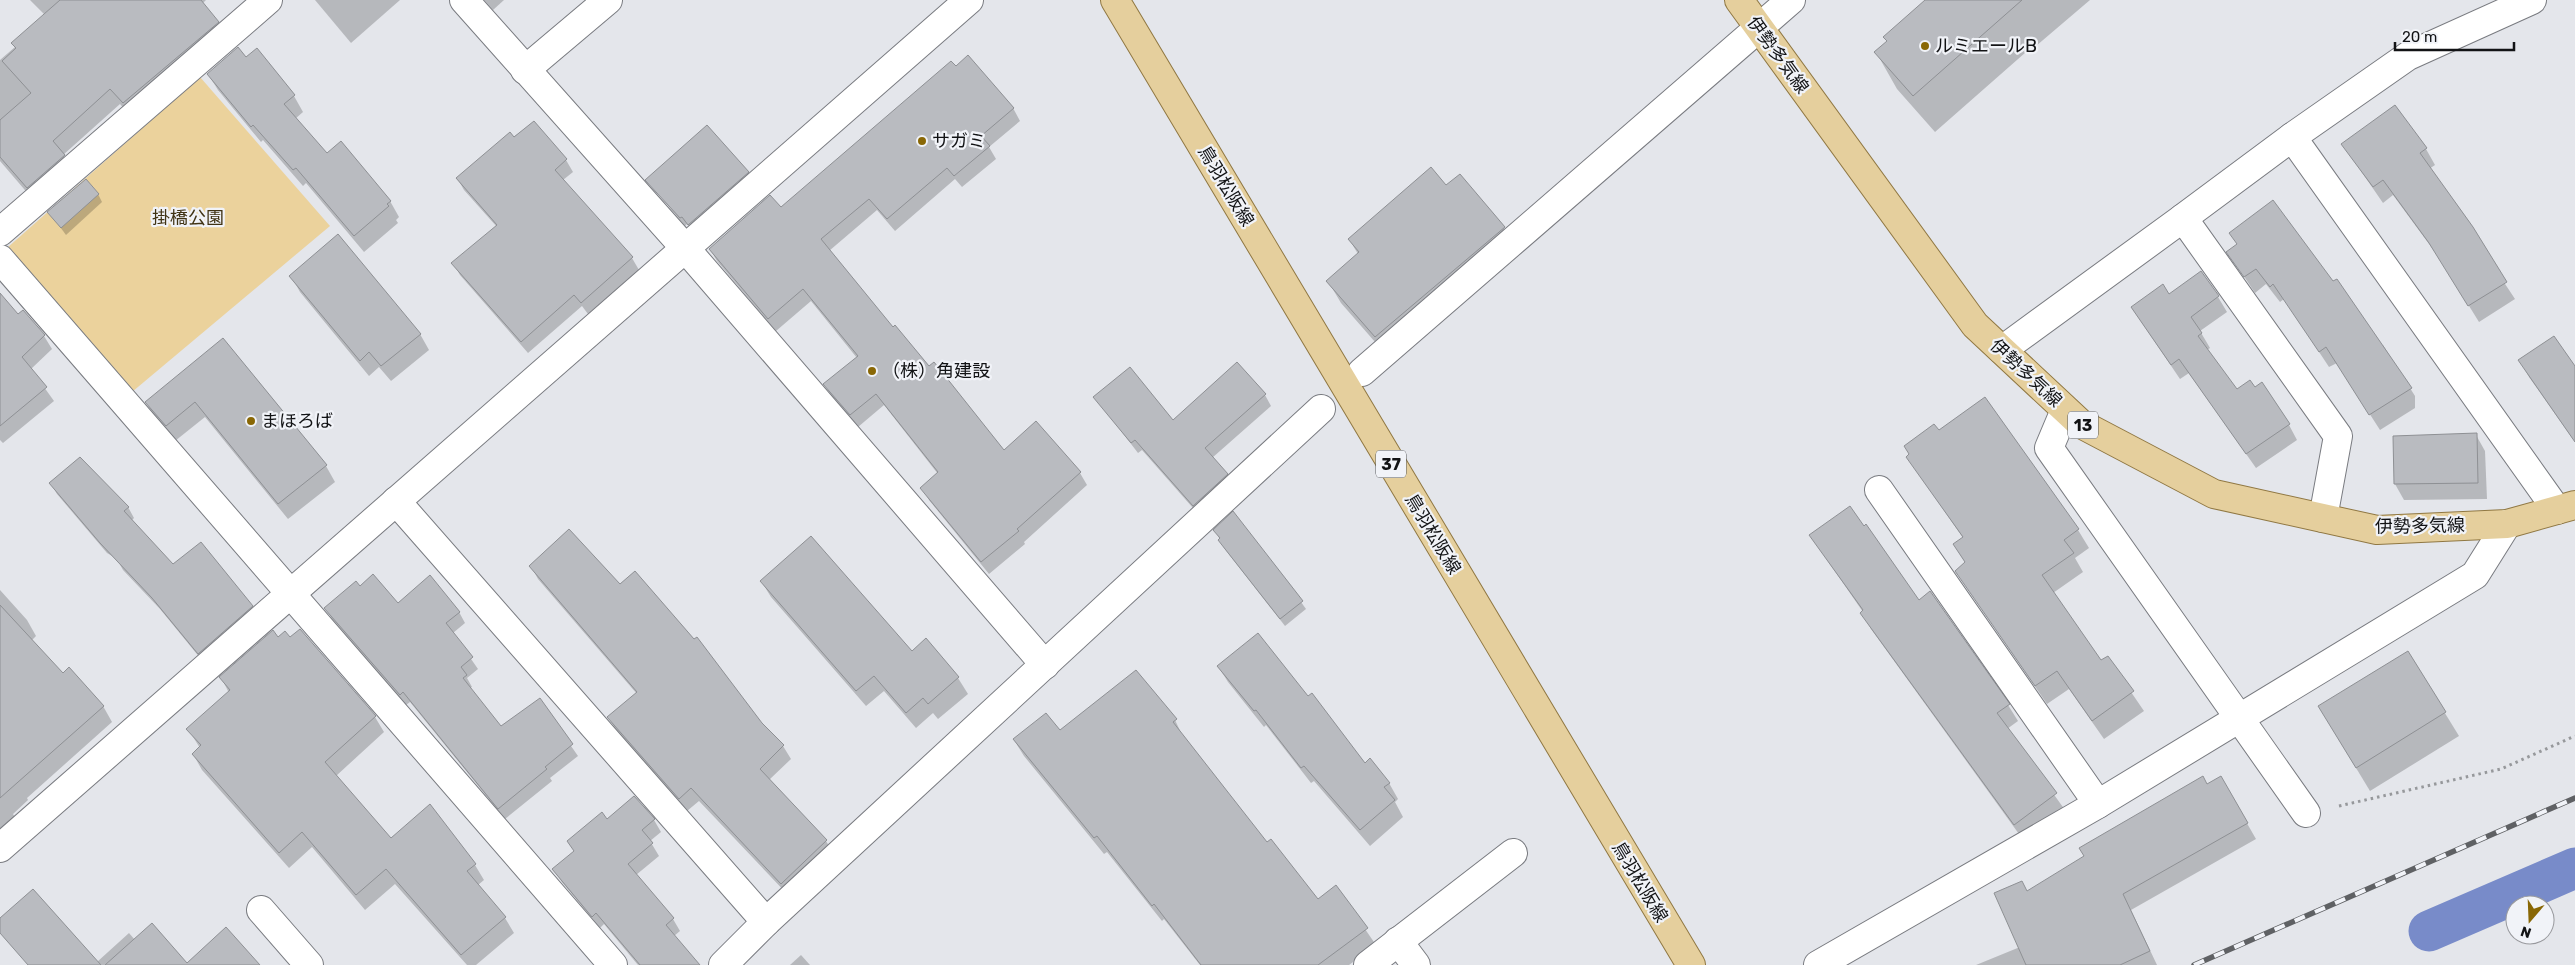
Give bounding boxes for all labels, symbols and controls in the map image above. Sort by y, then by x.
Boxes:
street label: 伊勢多気線 [1743,12,1813,98]
scale bar [2395,20,2514,52]
text: 20 m [2402,28,2437,46]
place label: ルミエールB [1935,35,2037,57]
marker: ルミエールB [1919,40,1931,52]
place label: サガミ [932,130,986,152]
marker: サガミ [916,135,928,147]
street label: 鳥羽松阪線 [1193,142,1259,230]
park label: 掛橋公園 [152,207,224,229]
street label: 伊勢多気線 [1986,334,2066,412]
place label: （株）角建設 [882,360,990,382]
marker: （株）角建設 [866,365,878,377]
place label: まほろば [261,410,333,432]
road number: 13 [2068,412,2098,438]
marker: まほろば [245,415,257,427]
road number: 37 [1376,450,1406,478]
street label: 鳥羽松阪線 [1400,490,1466,578]
street label: 伊勢多気線 [2375,514,2465,538]
street label: 鳥羽松阪線 [1607,838,1673,926]
north arrow [2505,895,2555,945]
text: N [2518,922,2533,941]

